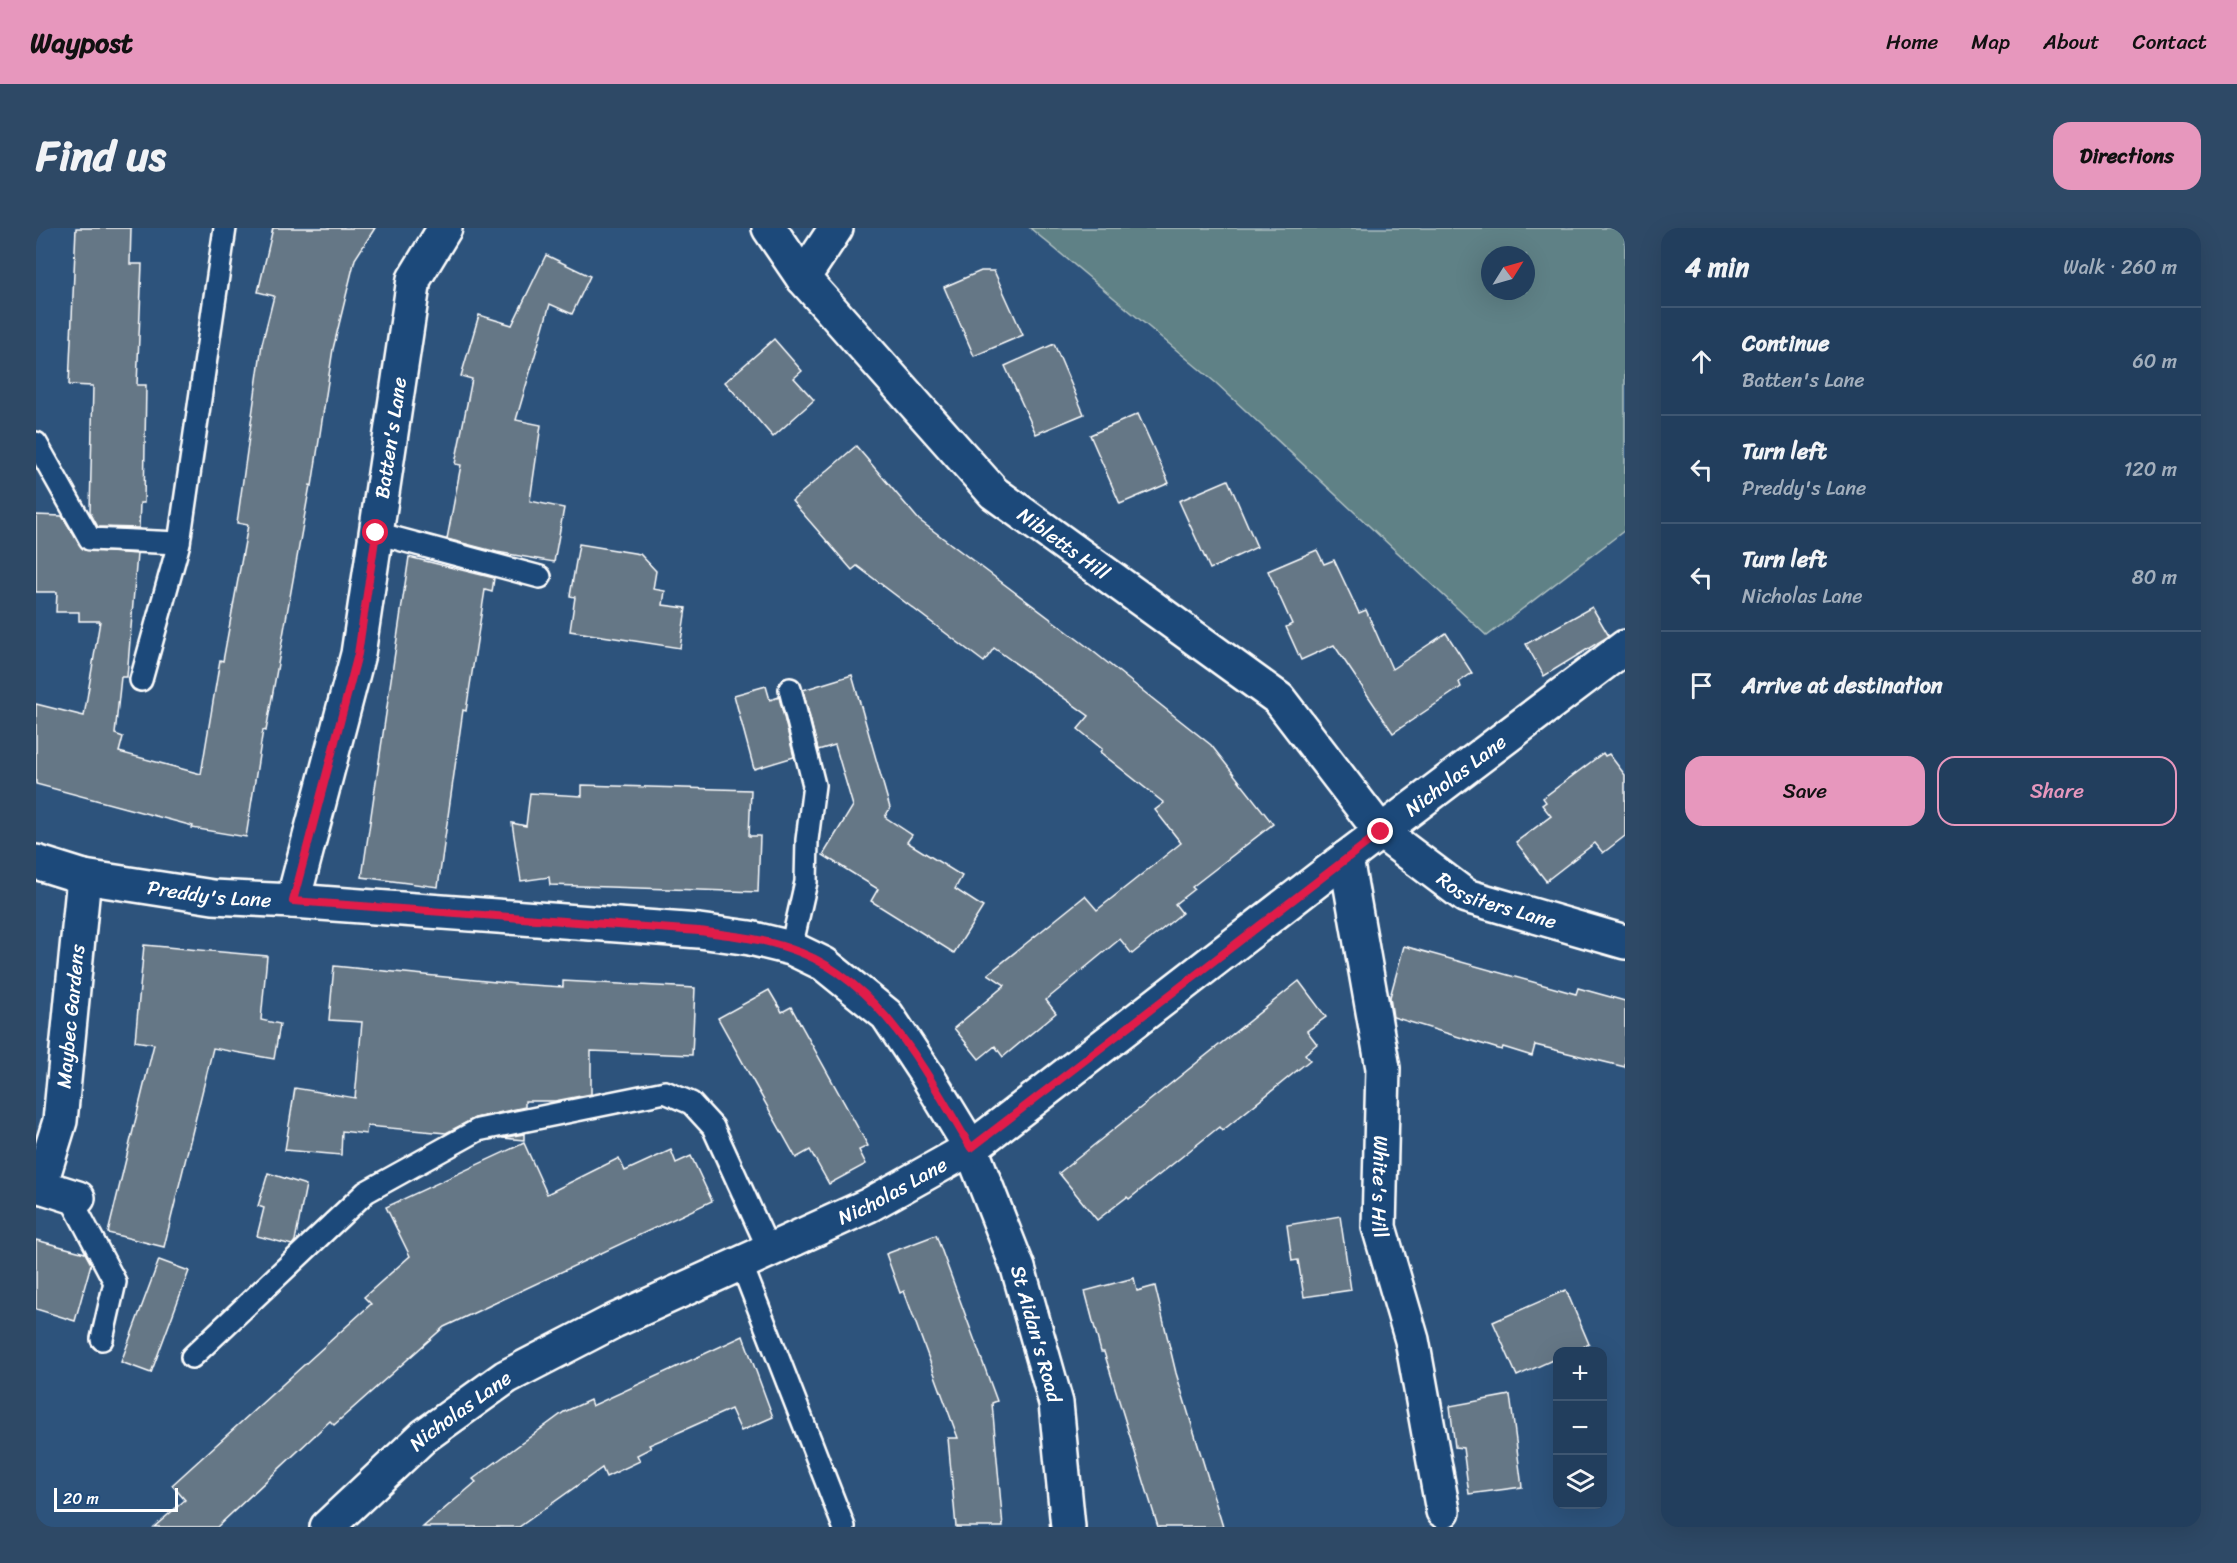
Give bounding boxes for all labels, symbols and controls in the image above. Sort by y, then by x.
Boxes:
text: Waypost [30,18,133,67]
text: Home [1886,23,1938,61]
text: Map [1971,23,2010,61]
text: About [2043,23,2100,61]
text: Contact [2133,23,2207,61]
text: Find us [36,119,166,193]
button: Directions [2053,122,2201,190]
text: 4 min [1685,244,1749,290]
north arrow [1481,246,1535,300]
text: Walk · 260 m [2063,250,2177,285]
text: Continue [1742,324,1830,363]
text: 60 m [2132,344,2177,379]
icon: ahead [1685,345,1718,378]
text: Batten's Lane [1742,363,1865,398]
street label: Batten's Lane [364,375,417,501]
text: Turn left [1742,432,1827,471]
text: 120 m [2124,452,2177,487]
icon: left [1685,453,1718,486]
text: Preddy's Lane [1742,471,1866,506]
street label: Nibletts Hill [1010,498,1118,590]
route start [362,519,388,545]
text: Turn left [1742,540,1827,579]
text: 80 m [2132,560,2177,595]
icon: left [1685,561,1718,594]
text: Nicholas Lane [1742,579,1862,614]
text: Arrive at destination [1742,666,1943,705]
icon: arrive [1685,669,1718,702]
street label: Nicholas Lane [1397,725,1514,826]
button: Save [1685,756,1925,826]
button: Share [1937,756,2177,826]
route end [1367,818,1393,844]
street label: Rossiters Lane [1429,862,1561,939]
street label: Preddy's Lane [145,870,272,918]
street label: Maybec Gardens [46,942,95,1090]
street label: White's Hill [1361,1135,1399,1244]
street label: Nicholas Lane [832,1147,954,1235]
street label: St Aidan's Road [1000,1261,1072,1408]
map controls [1553,1347,1607,1509]
button: + [1553,1347,1607,1401]
street label: Nicholas Lane [400,1361,519,1460]
button: − [1553,1401,1607,1455]
button: layers [1553,1455,1607,1509]
text: 20 m [63,1484,99,1513]
scale bar [54,1485,178,1512]

